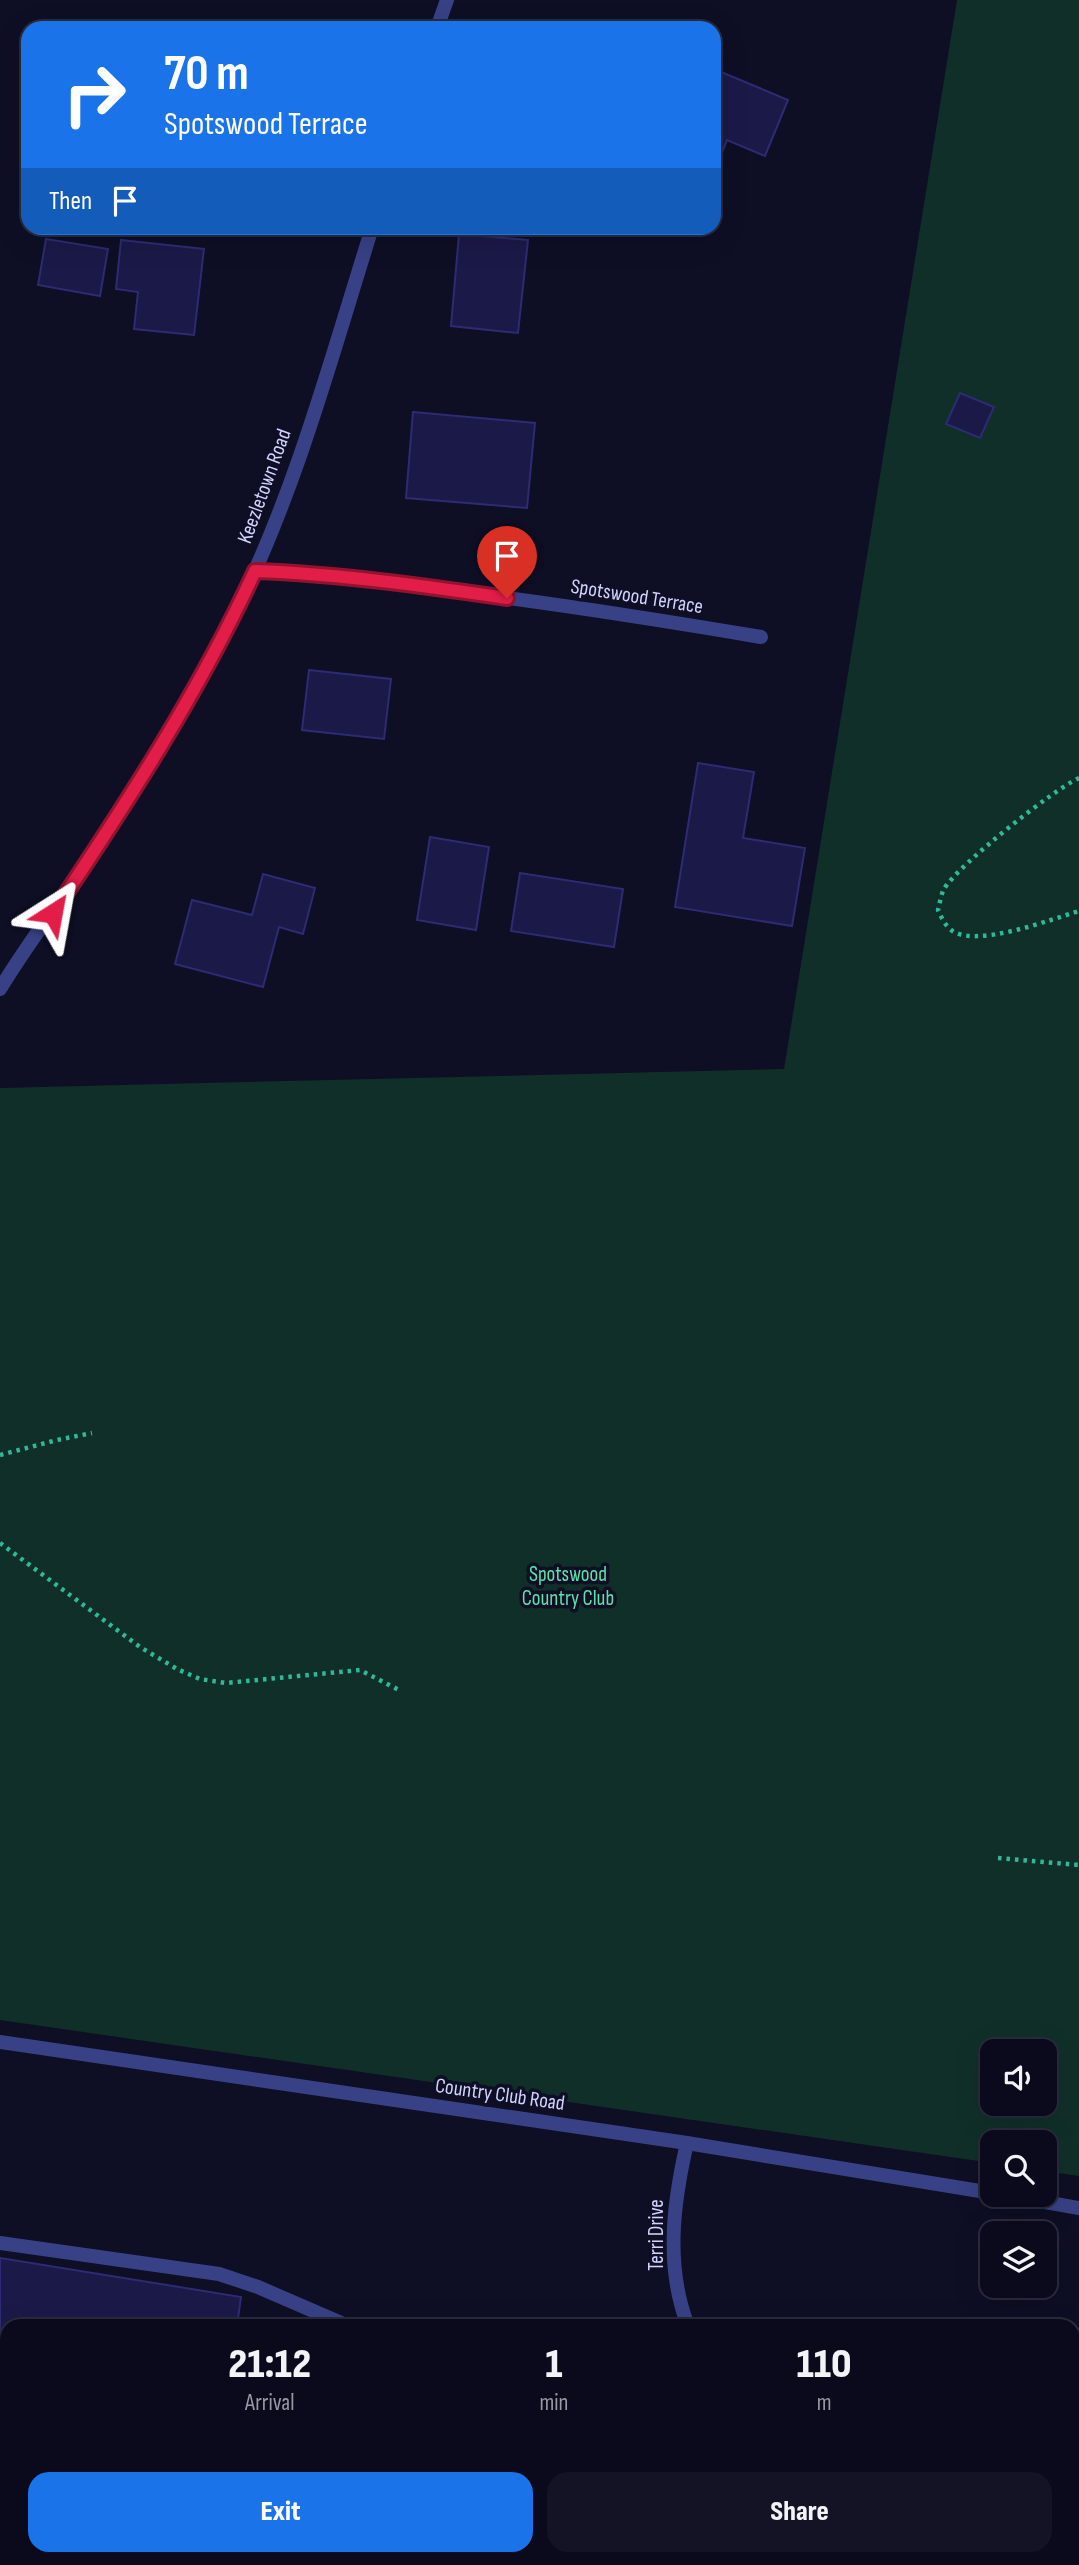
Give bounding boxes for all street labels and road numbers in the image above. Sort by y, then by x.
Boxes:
street label: Keezletown Road [232,426,297,547]
street label: Spotswood Terrace [569,574,705,619]
street label: Country Club Road [434,2073,566,2116]
street label: Terri Drive [644,2199,669,2271]

